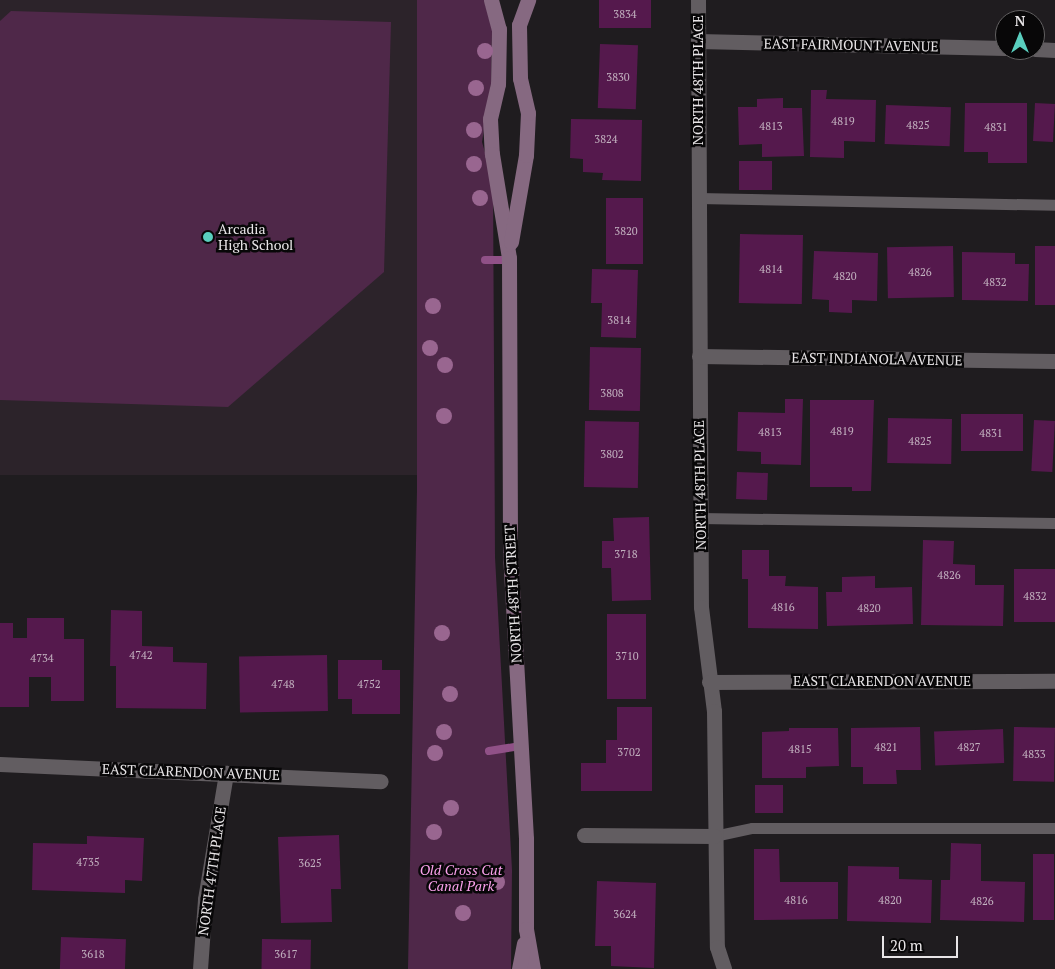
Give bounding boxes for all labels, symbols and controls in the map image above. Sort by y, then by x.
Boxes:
house number: 3834 [613,7,637,21]
north arrow [995,10,1045,60]
text: N [1015,11,1025,30]
street label: NORTH 48TH PLACE [690,15,706,145]
street label: EAST FAIRMOUNT AVENUE [763,35,939,55]
house number: 3830 [606,70,630,84]
house number: 4819 [831,114,855,128]
house number: 4825 [906,118,930,132]
house number: 4813 [759,119,783,133]
house number: 4831 [984,120,1008,134]
house number: 3824 [594,132,618,146]
place label: Arcadia High School [218,221,293,253]
house number: 3820 [614,224,638,238]
marker: Arcadia High School [202,231,214,243]
house number: 4814 [759,262,783,276]
house number: 4826 [908,265,932,279]
house number: 4820 [833,269,857,283]
house number: 4832 [983,275,1007,289]
house number: 3814 [607,313,631,327]
street label: EAST INDIANOLA AVENUE [791,349,963,369]
house number: 3808 [600,386,624,400]
street label: NORTH 48TH PLACE [690,420,710,550]
house number: 4819 [830,424,854,438]
house number: 4813 [758,425,782,439]
house number: 4831 [979,426,1003,440]
house number: 4825 [908,434,932,448]
house number: 3802 [600,447,624,461]
street label: NORTH 48TH STREET [501,524,525,664]
house number: 3718 [614,547,638,561]
house number: 4826 [937,568,961,582]
house number: 4832 [1023,589,1047,603]
house number: 4816 [771,600,795,614]
house number: 4820 [857,601,881,615]
house number: 4742 [129,648,153,662]
house number: 3710 [615,649,639,663]
house number: 4734 [30,651,54,665]
street label: EAST CLARENDON AVENUE [793,673,971,689]
house number: 4748 [271,677,295,691]
house number: 4752 [357,677,381,691]
house number: 4821 [874,740,898,754]
house number: 4827 [957,740,981,754]
house number: 4815 [788,742,812,756]
house number: 3702 [617,745,641,759]
house number: 4833 [1022,747,1046,761]
street label: EAST CLARENDON AVENUE [102,760,280,784]
street label: NORTH 47TH PLACE [195,805,229,937]
house number: 4735 [76,855,100,869]
house number: 3625 [298,856,322,870]
park label: Old Cross Cut Canal Park [420,862,502,894]
house number: 4816 [784,893,808,907]
house number: 4820 [878,893,902,907]
house number: 4826 [970,894,994,908]
house number: 3624 [613,907,637,921]
scale bar [885,926,961,958]
text: 20 m [890,935,923,955]
house number: 3618 [81,947,105,961]
house number: 3617 [274,947,298,961]

